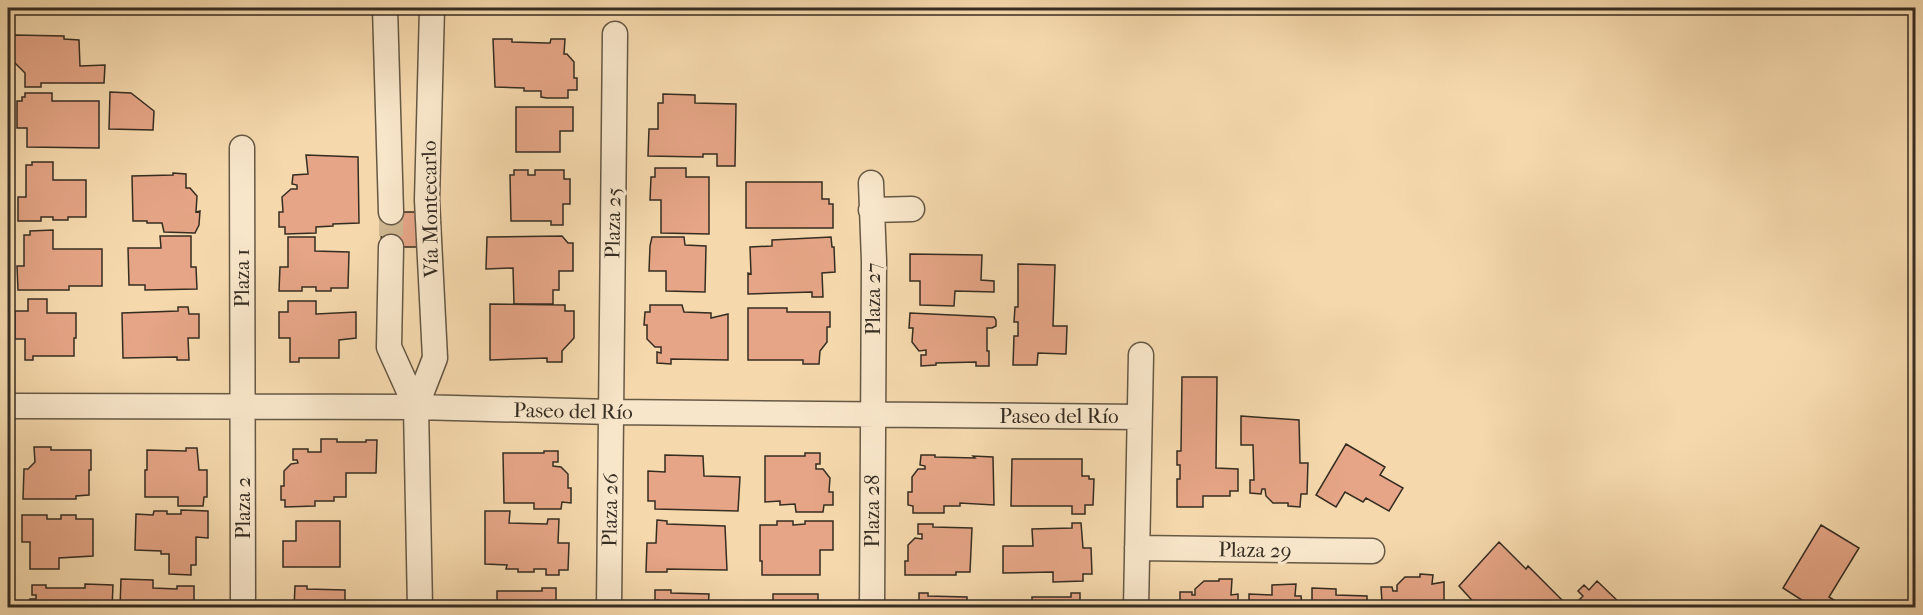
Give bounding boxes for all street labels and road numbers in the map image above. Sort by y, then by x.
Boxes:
street label: Vía Montecarlo [417,140,443,279]
street label: Plaza 25 [600,187,626,259]
street label: Plaza 1 [230,248,254,308]
street label: Plaza 27 [861,263,885,335]
street label: Paseo del Río [513,398,633,424]
street label: Paseo del Río [999,404,1119,428]
street label: Plaza 26 [597,472,623,547]
street label: Plaza 28 [860,474,884,548]
street label: Plaza 2 [231,477,255,539]
street label: Plaza 29 [1218,537,1292,563]

